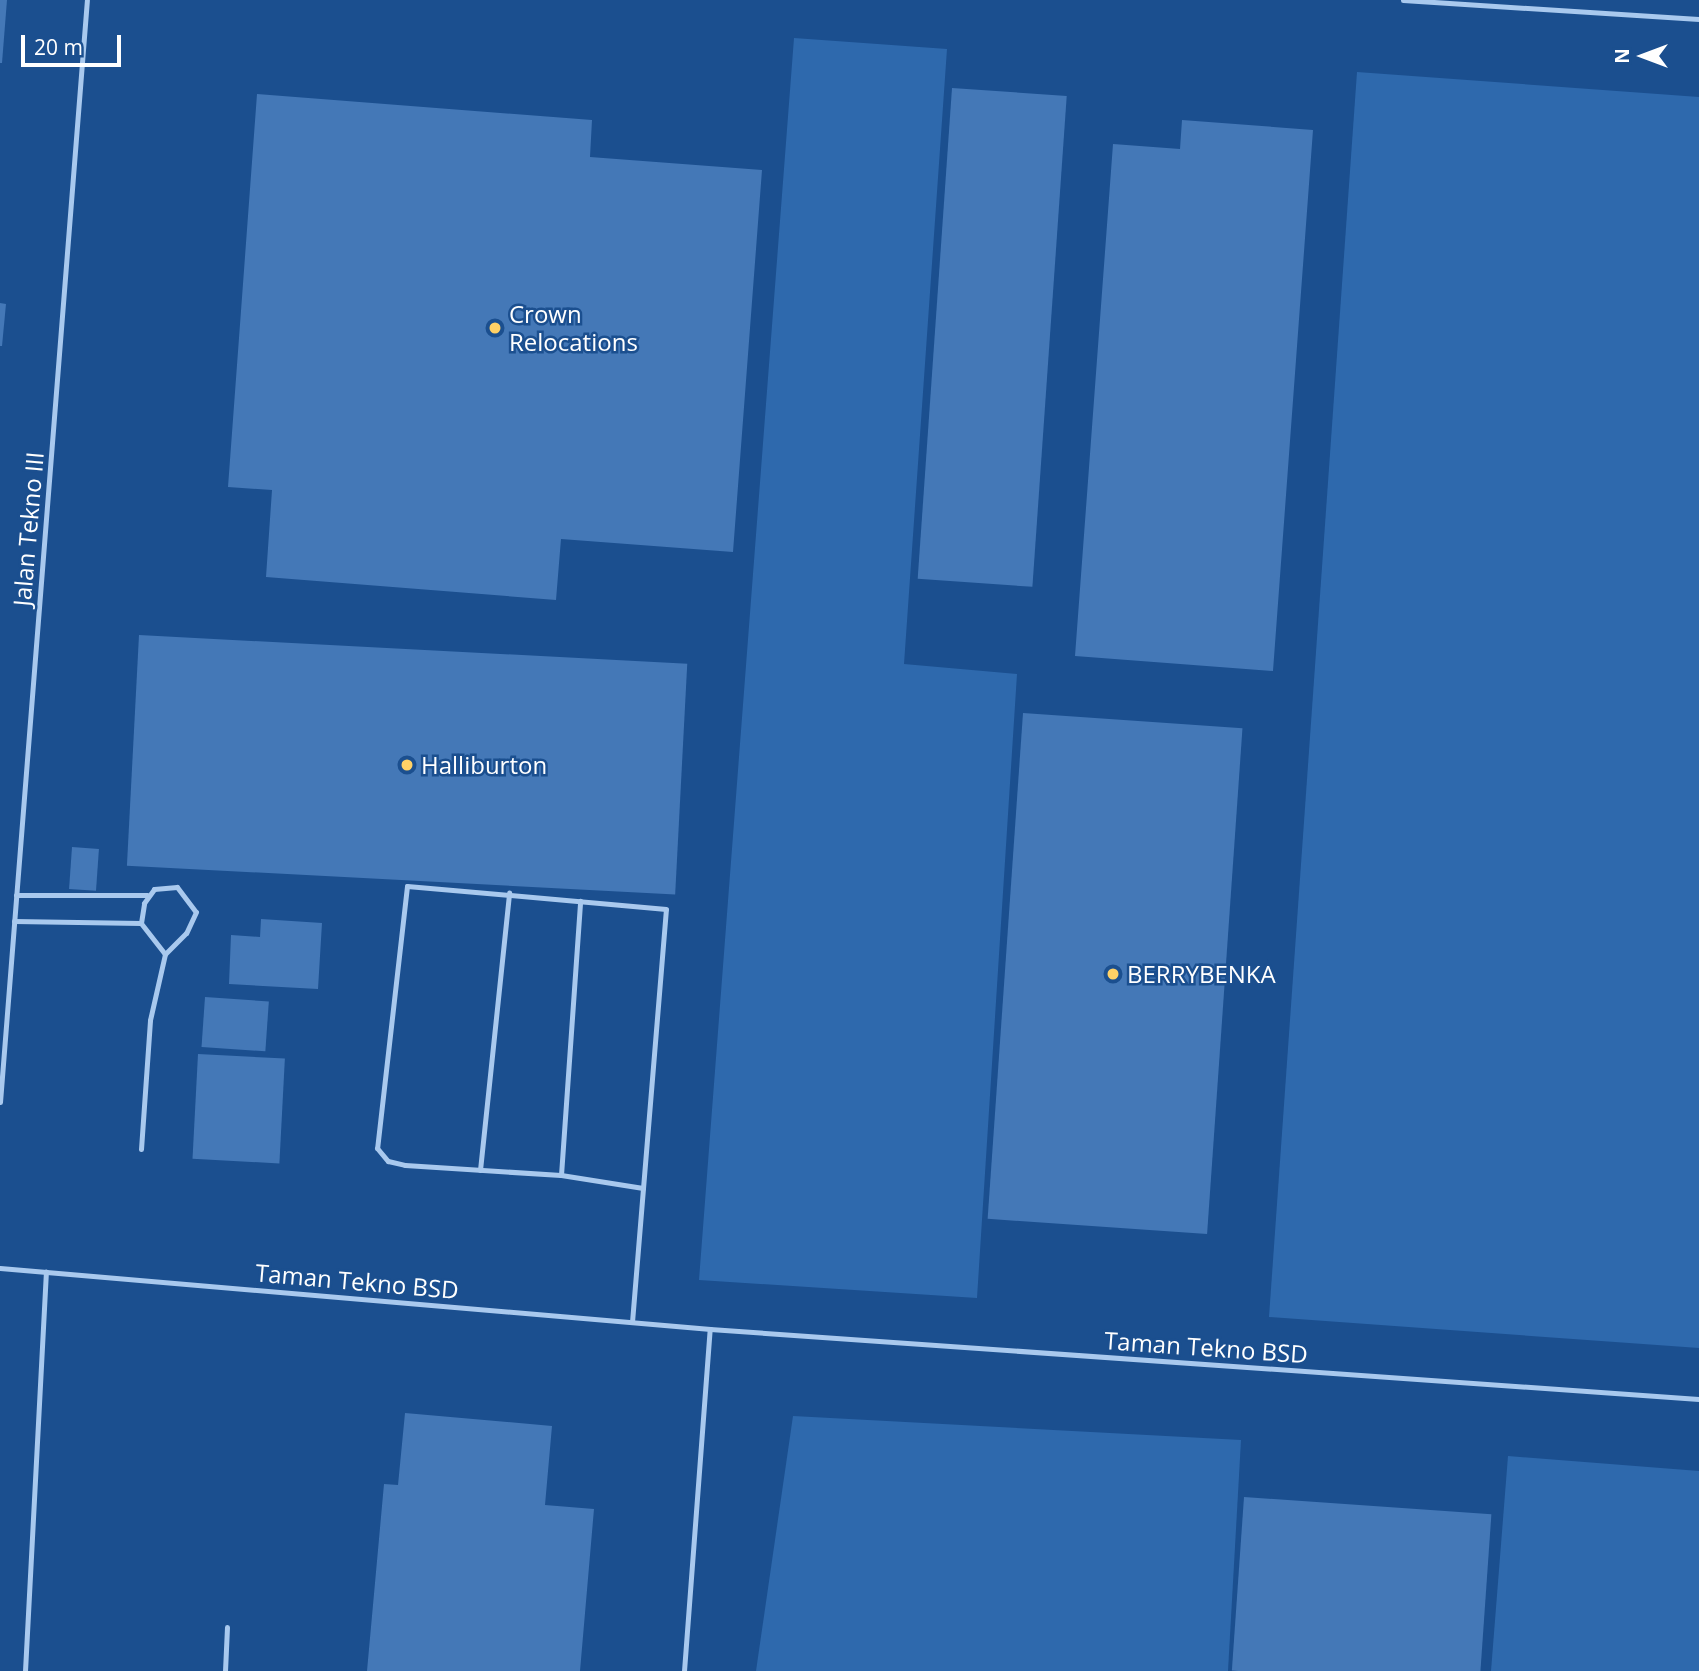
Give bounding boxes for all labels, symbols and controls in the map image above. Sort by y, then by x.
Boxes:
scale bar [24,21,124,65]
north arrow [1608,21,1678,91]
text: 20 m [34,33,83,61]
text: N [1609,48,1635,64]
place label: Crown Relocations [509,300,638,356]
marker: Crown Relocations [487,320,503,336]
street label: Jalan Tekno III [7,451,49,607]
place label: Halliburton [421,751,547,779]
marker: Halliburton [399,757,415,773]
place label: BERRYBENKA [1127,960,1276,988]
marker: BERRYBENKA [1105,966,1121,982]
street label: Taman Tekno BSD [254,1258,460,1304]
street label: Taman Tekno BSD [1103,1326,1309,1368]

